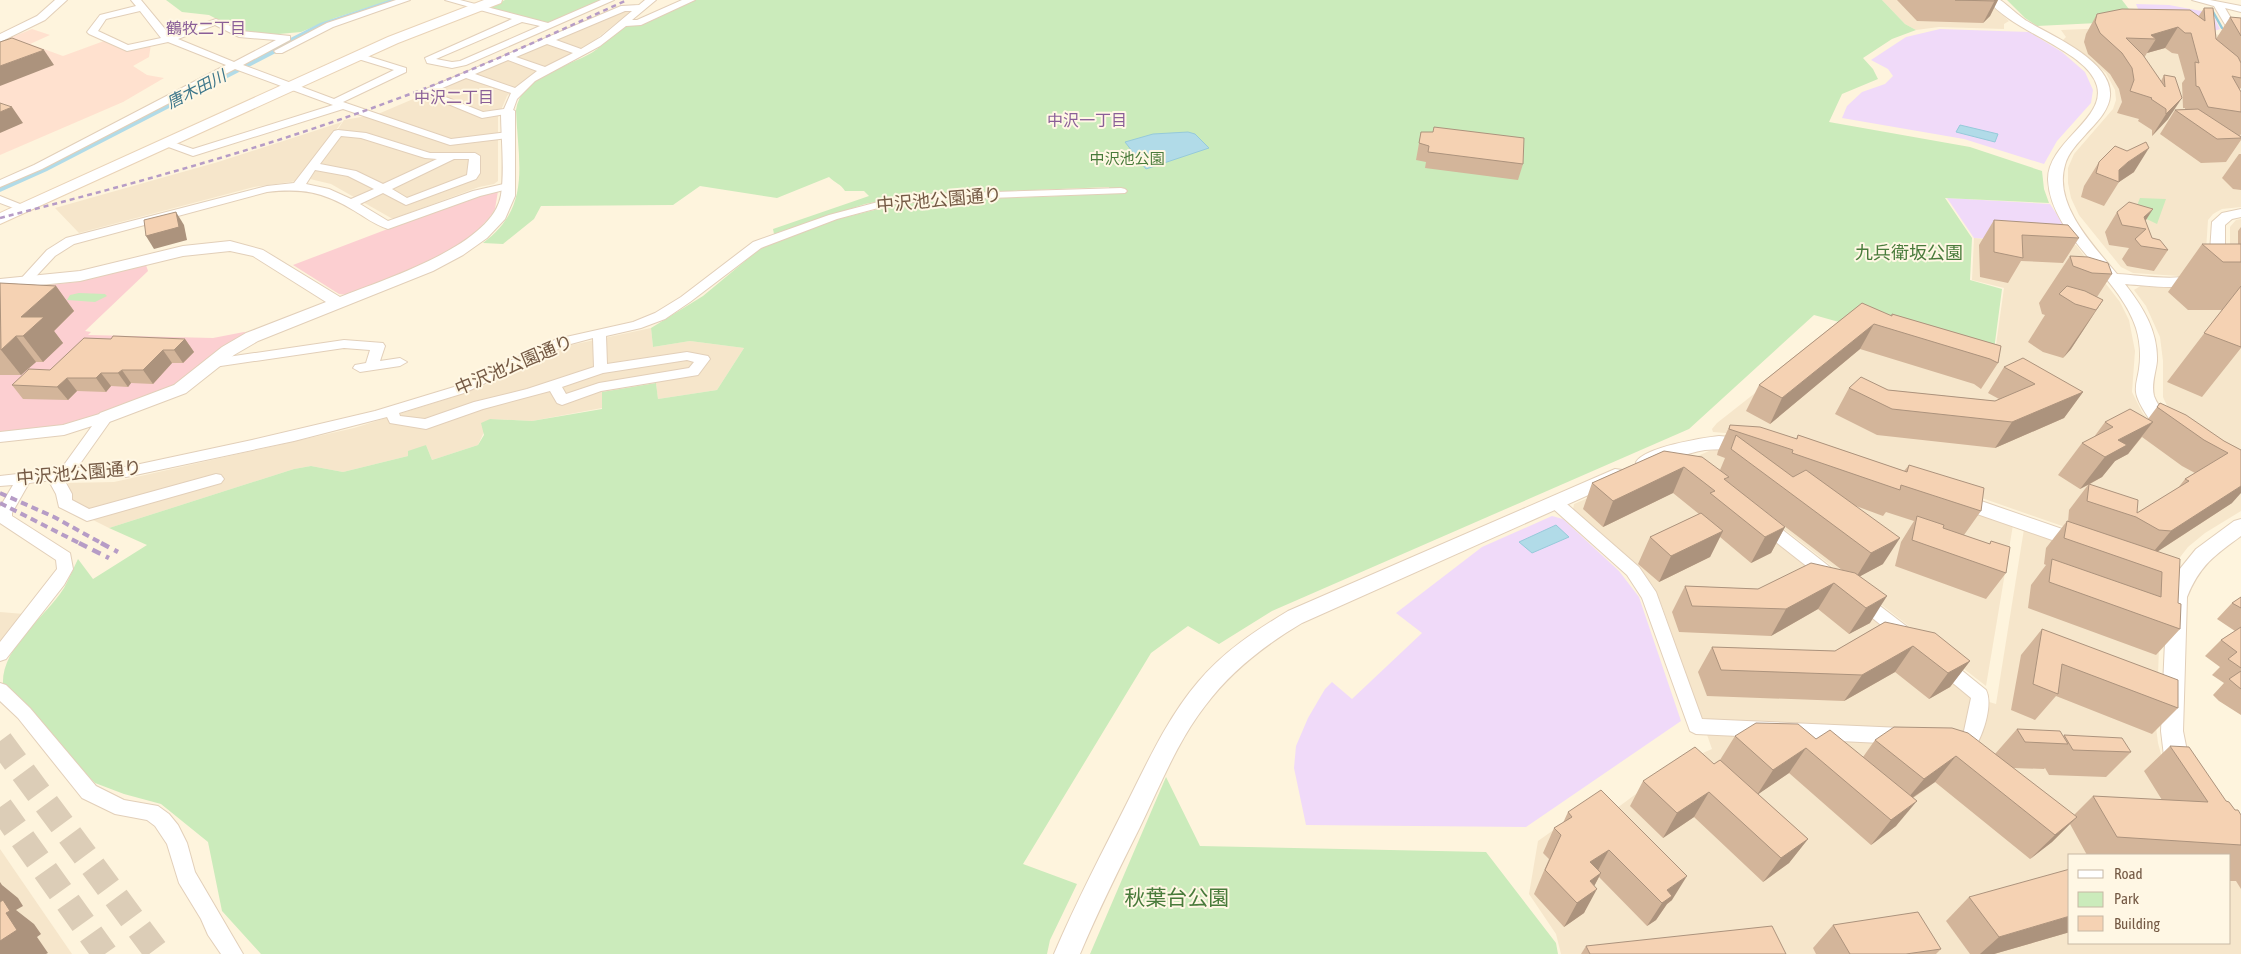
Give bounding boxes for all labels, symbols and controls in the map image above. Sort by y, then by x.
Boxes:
district label: 鶴牧二丁目 [166,19,246,37]
water label: 唐木田川 [163,66,230,112]
district label: 中沢二丁目 [414,88,494,106]
district label: 中沢一丁目 [1047,111,1127,129]
park label: 中沢池公園 [1089,150,1165,167]
street label: 中沢池公園通り [875,184,1003,215]
park label: 九兵衛坂公園 [1855,242,1963,263]
street label: 中沢池公園通り [452,330,576,399]
street label: 中沢池公園通り [15,457,143,488]
legend [2068,854,2231,944]
text: Road [2114,865,2143,882]
park label: 秋葉台公園 [1125,885,1230,909]
text: Park [2114,890,2139,907]
text: Building [2114,915,2160,932]

